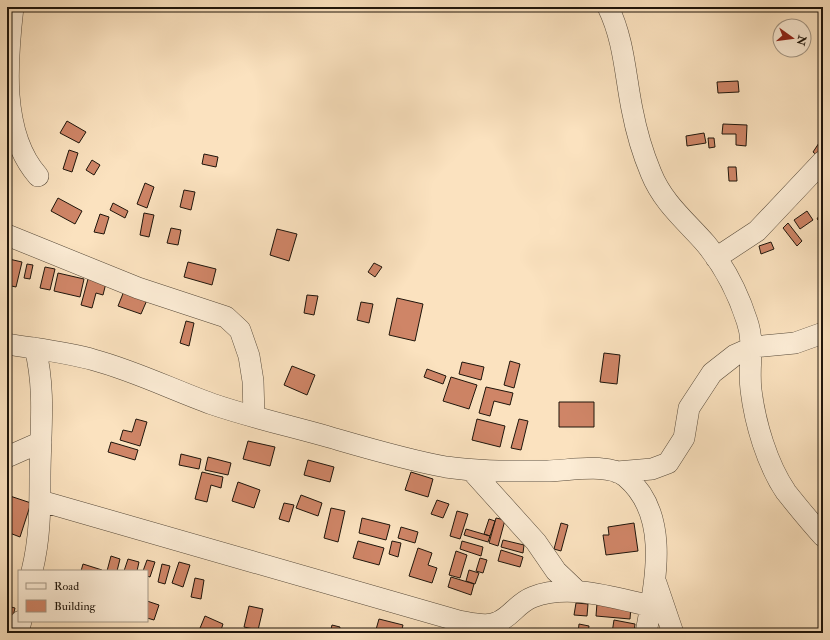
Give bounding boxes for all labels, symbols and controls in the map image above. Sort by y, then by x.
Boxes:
north arrow [772,18,812,58]
text: N [793,33,809,48]
legend [18,570,148,622]
text: Road [54,579,79,594]
text: Building [54,599,97,614]

